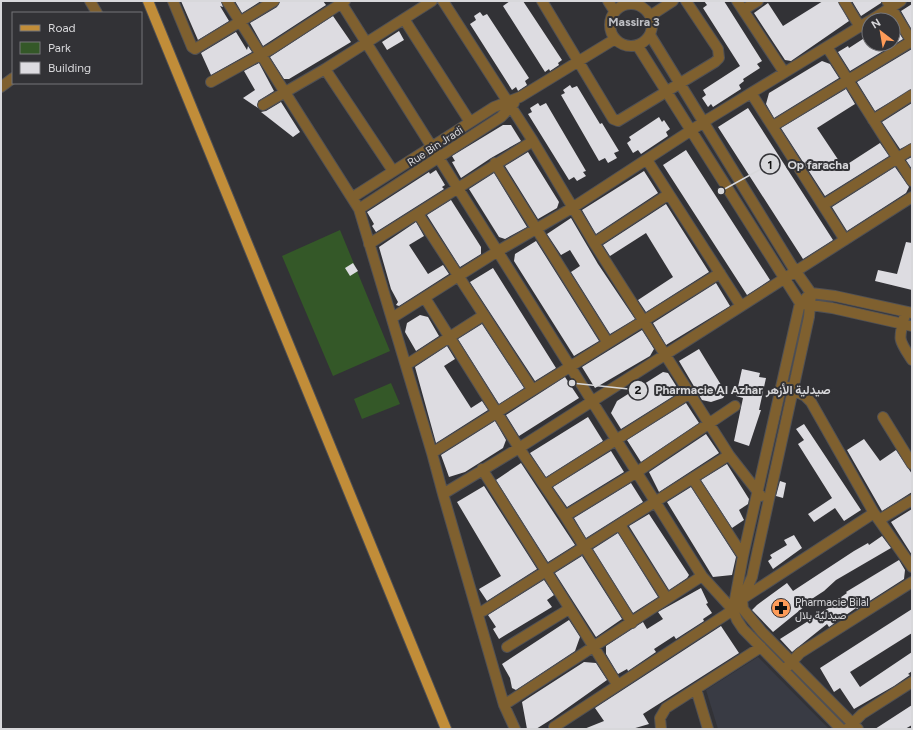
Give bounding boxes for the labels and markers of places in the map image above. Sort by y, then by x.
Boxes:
callout: Op faracha [760,152,857,176]
callout: Pharmacie Al Azhar صيدلية الأزهر [628,378,839,402]
place label: Pharmacie Bilal صيدلية بلال [795,596,869,622]
pharmacy icon: Pharmacie Bilal صيدلية بلال [770,597,792,619]

